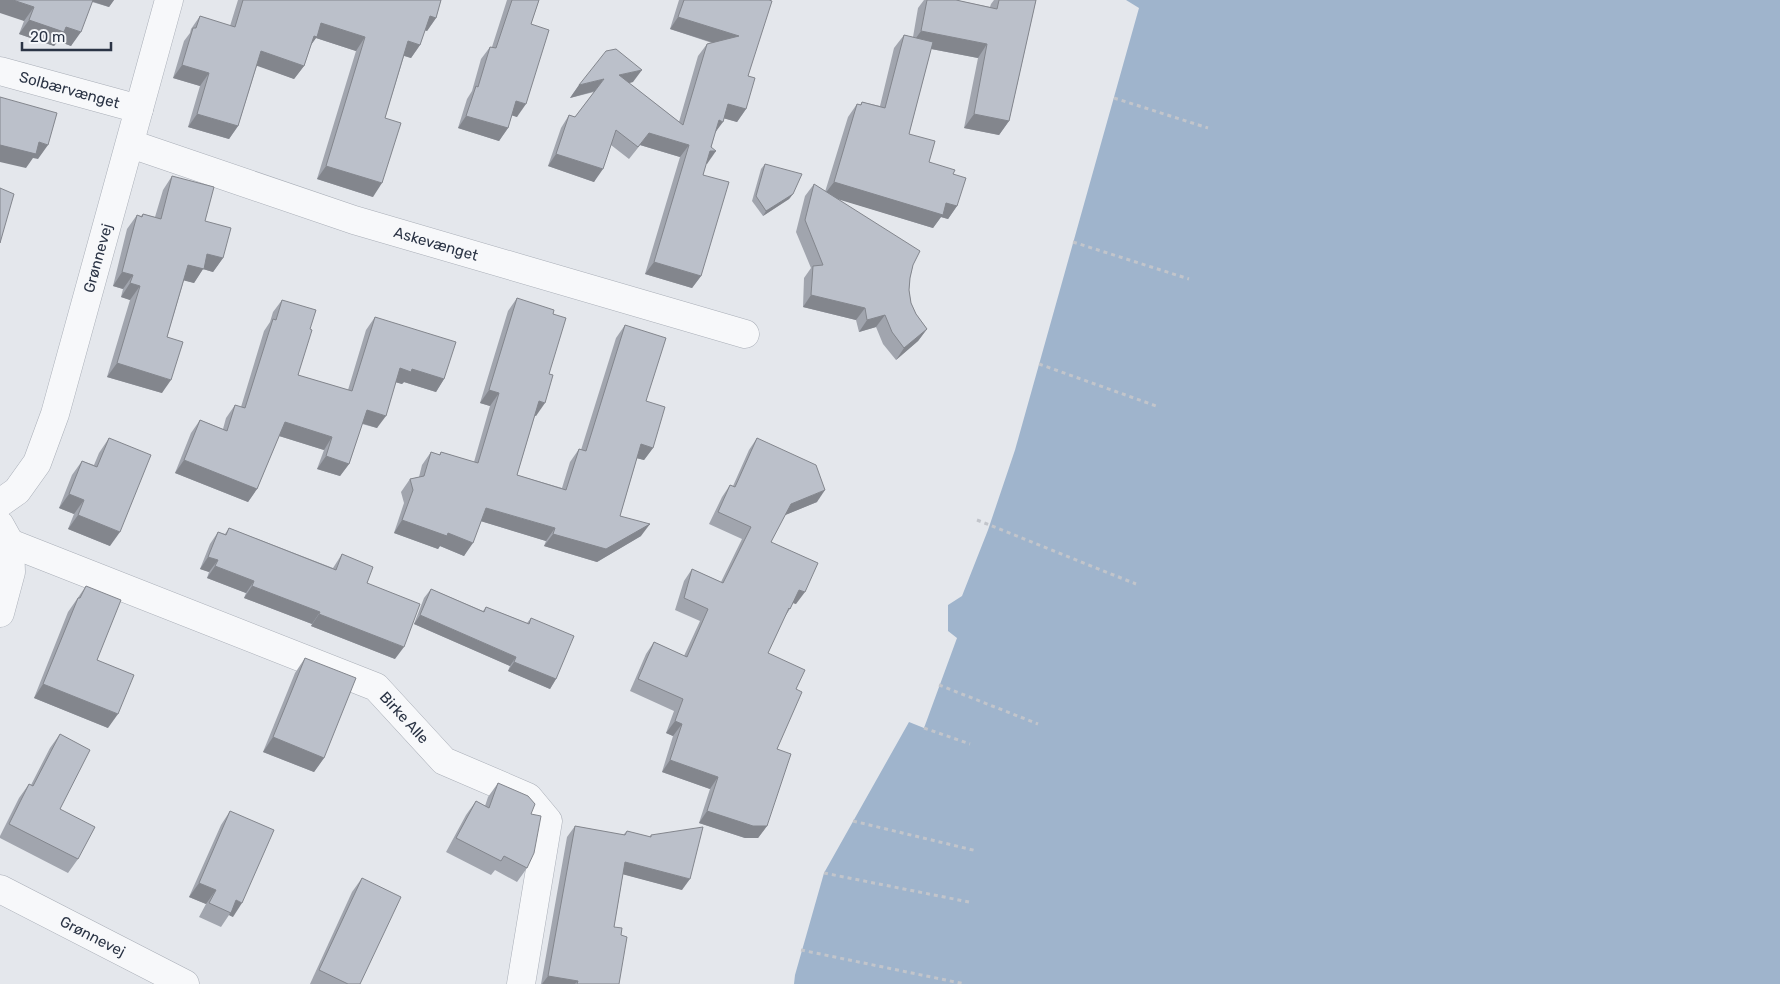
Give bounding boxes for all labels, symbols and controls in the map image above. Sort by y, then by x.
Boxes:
scale bar [22,20,111,52]
text: 20 m [30,28,65,46]
street label: Solbærvænget [17,68,122,112]
street label: Grønnevej [80,222,116,295]
street label: Askevænget [392,223,480,265]
street label: Birke Alle [376,688,433,747]
street label: Grønnevej [57,912,128,961]

